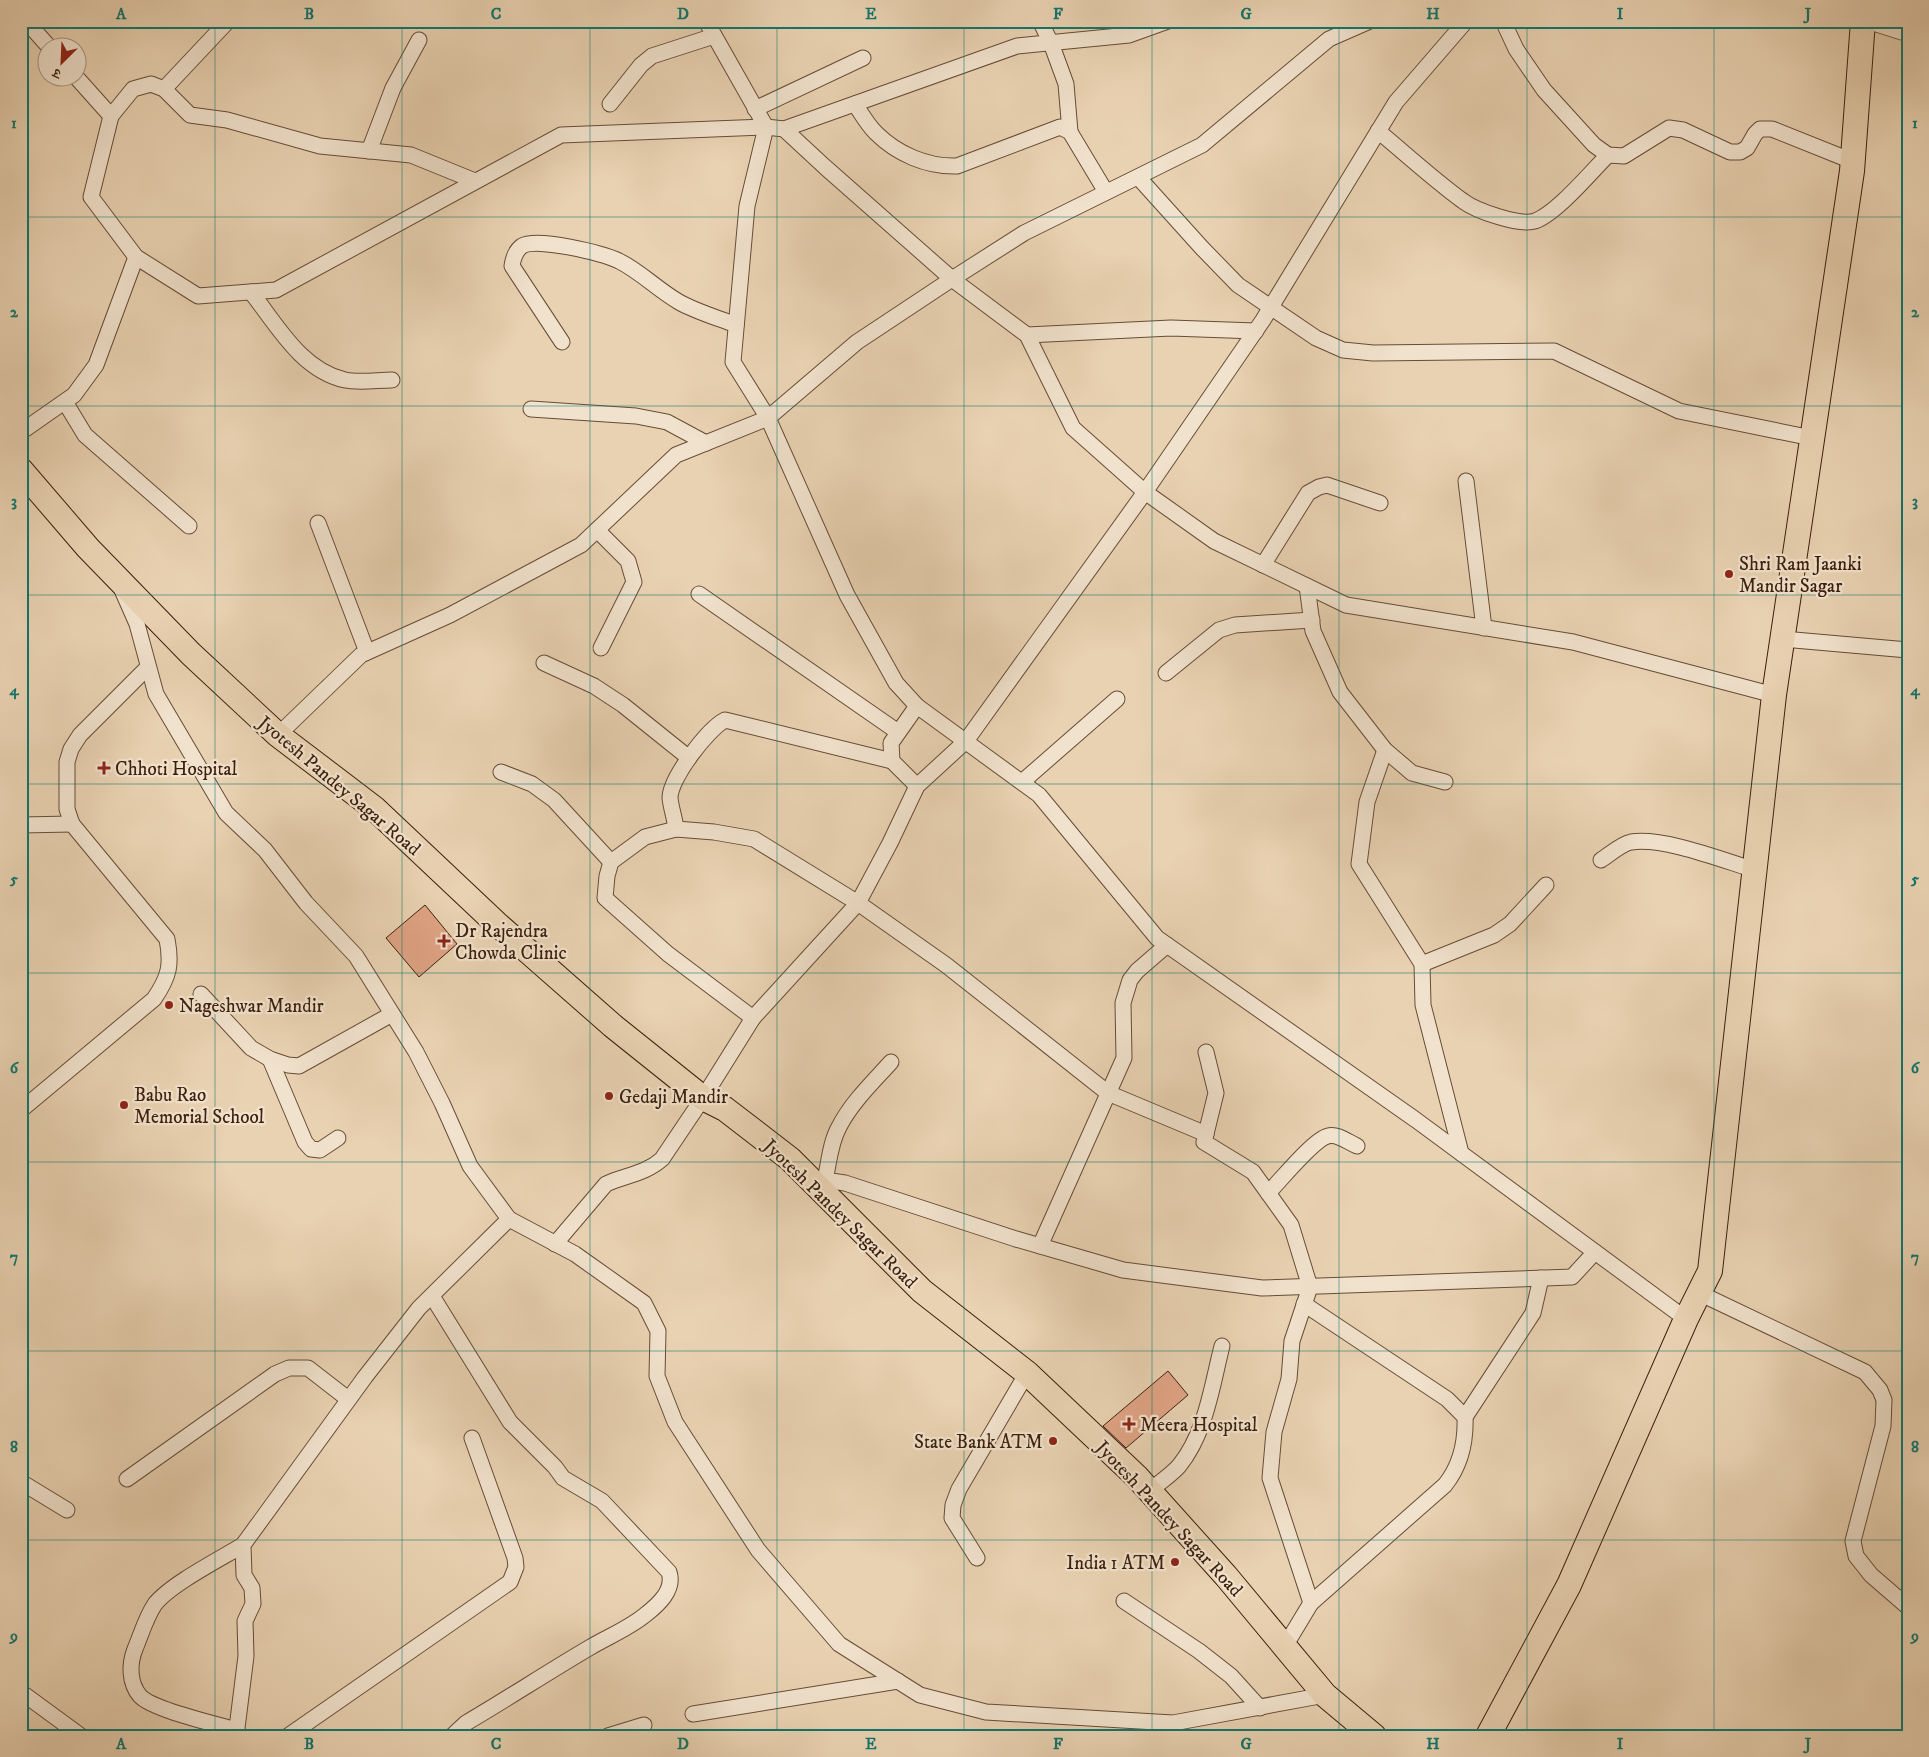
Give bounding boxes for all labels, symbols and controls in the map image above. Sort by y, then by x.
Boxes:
text: A [115,4,127,24]
text: B [304,4,314,24]
text: C [491,4,501,24]
text: D [677,4,689,24]
text: E [865,4,877,24]
text: F [1053,4,1063,24]
text: G [1240,4,1252,24]
text: H [1426,4,1440,24]
text: I [1617,4,1624,24]
text: J [1803,4,1812,24]
north arrow [38,38,88,88]
text: उ [49,63,65,83]
text: 1 [11,113,17,133]
text: 1 [1912,113,1918,133]
text: 2 [10,302,19,322]
text: 2 [1911,302,1920,322]
text: 3 [11,491,17,511]
text: 3 [1912,491,1918,511]
place label: Shri Ram Jaanki Mandir Sagar [1739,553,1862,598]
marker: Shri Ram Jaanki Mandir Sagar [1723,568,1735,580]
text: 4 [8,680,19,700]
text: 4 [1909,680,1920,700]
street label: Jyotesh Pandey Sagar Road [252,710,425,861]
place label: Chhoti Hospital [115,758,238,781]
marker: Chhoti Hospital [97,761,111,775]
text: 5 [9,869,18,889]
text: 5 [1910,869,1919,889]
place label: Dr Rajendra Chowda Clinic [455,920,567,965]
marker: Dr Rajendra Chowda Clinic [437,934,451,948]
place label: Nageshwar Mandir [179,995,324,1018]
marker: Nageshwar Mandir [163,999,175,1011]
text: 6 [10,1058,20,1078]
text: 6 [1911,1058,1921,1078]
place label: Babu Rao Memorial School [134,1084,265,1129]
place label: Gedaji Mandir [619,1086,728,1109]
marker: Gedaji Mandir [603,1090,615,1102]
marker: Babu Rao Memorial School [118,1099,130,1111]
street label: Jyotesh Pandey Sagar Road [757,1133,922,1294]
text: 7 [10,1247,18,1267]
text: 7 [1911,1247,1919,1267]
place label: Meera Hospital [1140,1414,1258,1437]
marker: Meera Hospital [1122,1417,1136,1431]
place label: State Bank ATM [914,1431,1043,1454]
marker: State Bank ATM [1047,1435,1059,1447]
street label: Jyotesh Pandey Sagar Road [1089,1435,1248,1602]
text: 8 [10,1437,18,1457]
text: 8 [1911,1437,1919,1457]
place label: India 1 ATM [1066,1552,1165,1575]
marker: India 1 ATM [1169,1556,1181,1568]
text: 9 [9,1626,18,1646]
text: 9 [1910,1626,1919,1646]
text: A [115,1734,127,1754]
text: B [304,1734,314,1754]
text: C [491,1734,501,1754]
text: D [677,1734,689,1754]
text: E [865,1734,877,1754]
text: F [1053,1734,1063,1754]
text: G [1240,1734,1252,1754]
text: H [1426,1734,1440,1754]
text: I [1617,1734,1624,1754]
text: J [1803,1734,1812,1754]

